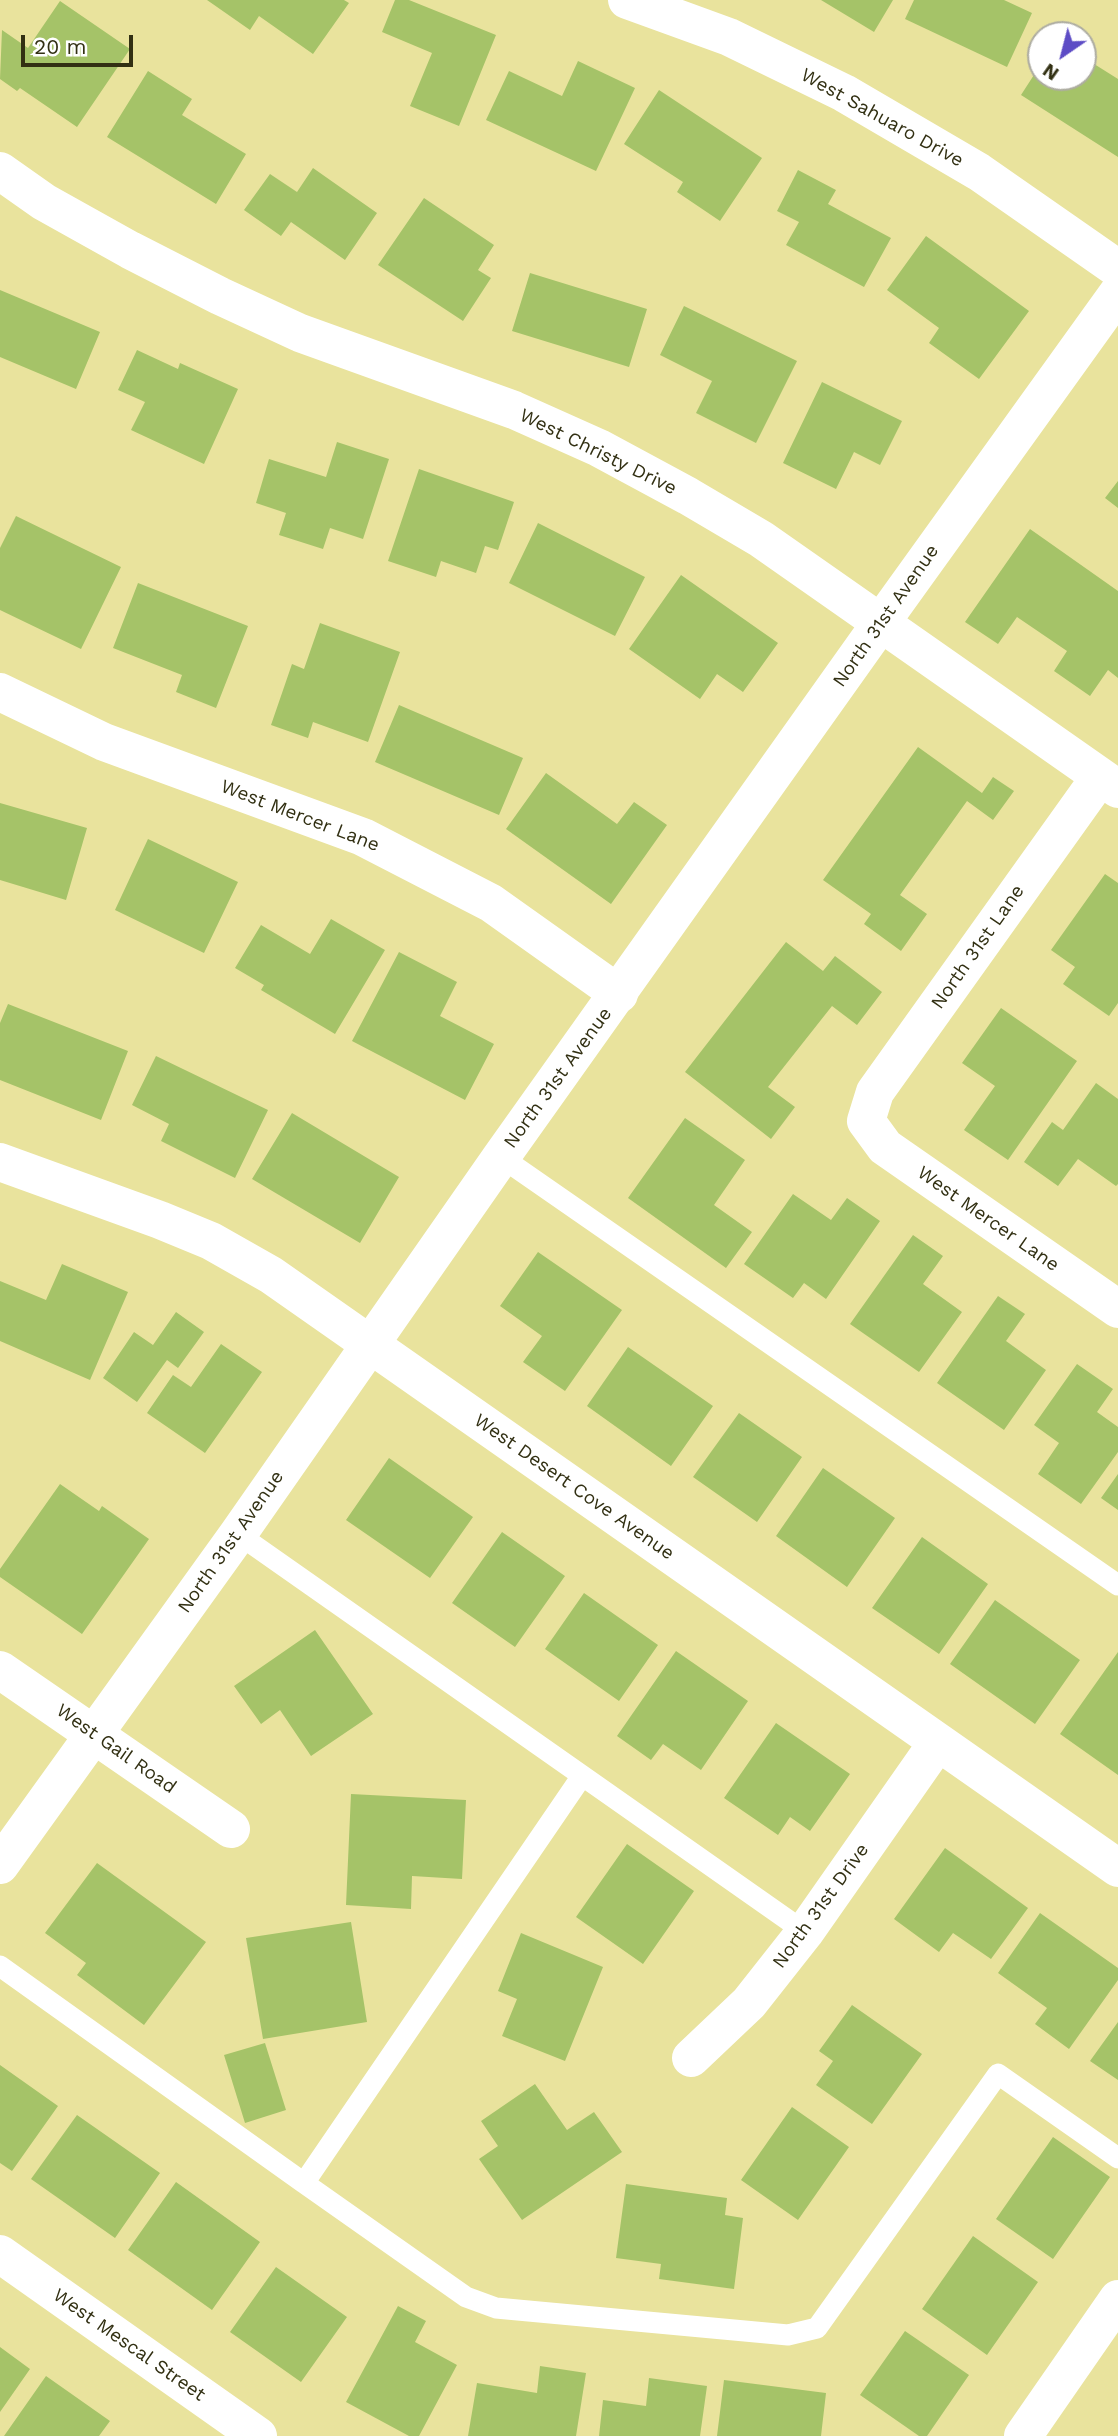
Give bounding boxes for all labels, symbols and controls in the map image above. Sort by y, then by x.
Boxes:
scale bar [24,21,136,65]
north arrow [1027,21,1097,91]
text: 20 m [34,34,86,59]
text: N [1038,59,1063,85]
street label: West Sahuaro Drive [797,64,967,172]
street label: West Christy Drive [516,404,680,500]
street label: North 31st Avenue [828,540,944,692]
street label: West Mercer Lane [217,775,383,857]
street label: North 31st Lane [927,881,1029,1013]
street label: North 31st Avenue [499,1003,617,1153]
street label: West Mercer Lane [913,1161,1063,1277]
street label: West Desert Cove Avenue [469,1409,679,1565]
street label: North 31st Avenue [173,1466,289,1618]
street label: West Gail Road [52,1699,180,1799]
street label: North 31st Drive [768,1839,874,1973]
street label: West Mescal Street [48,2284,210,2406]

